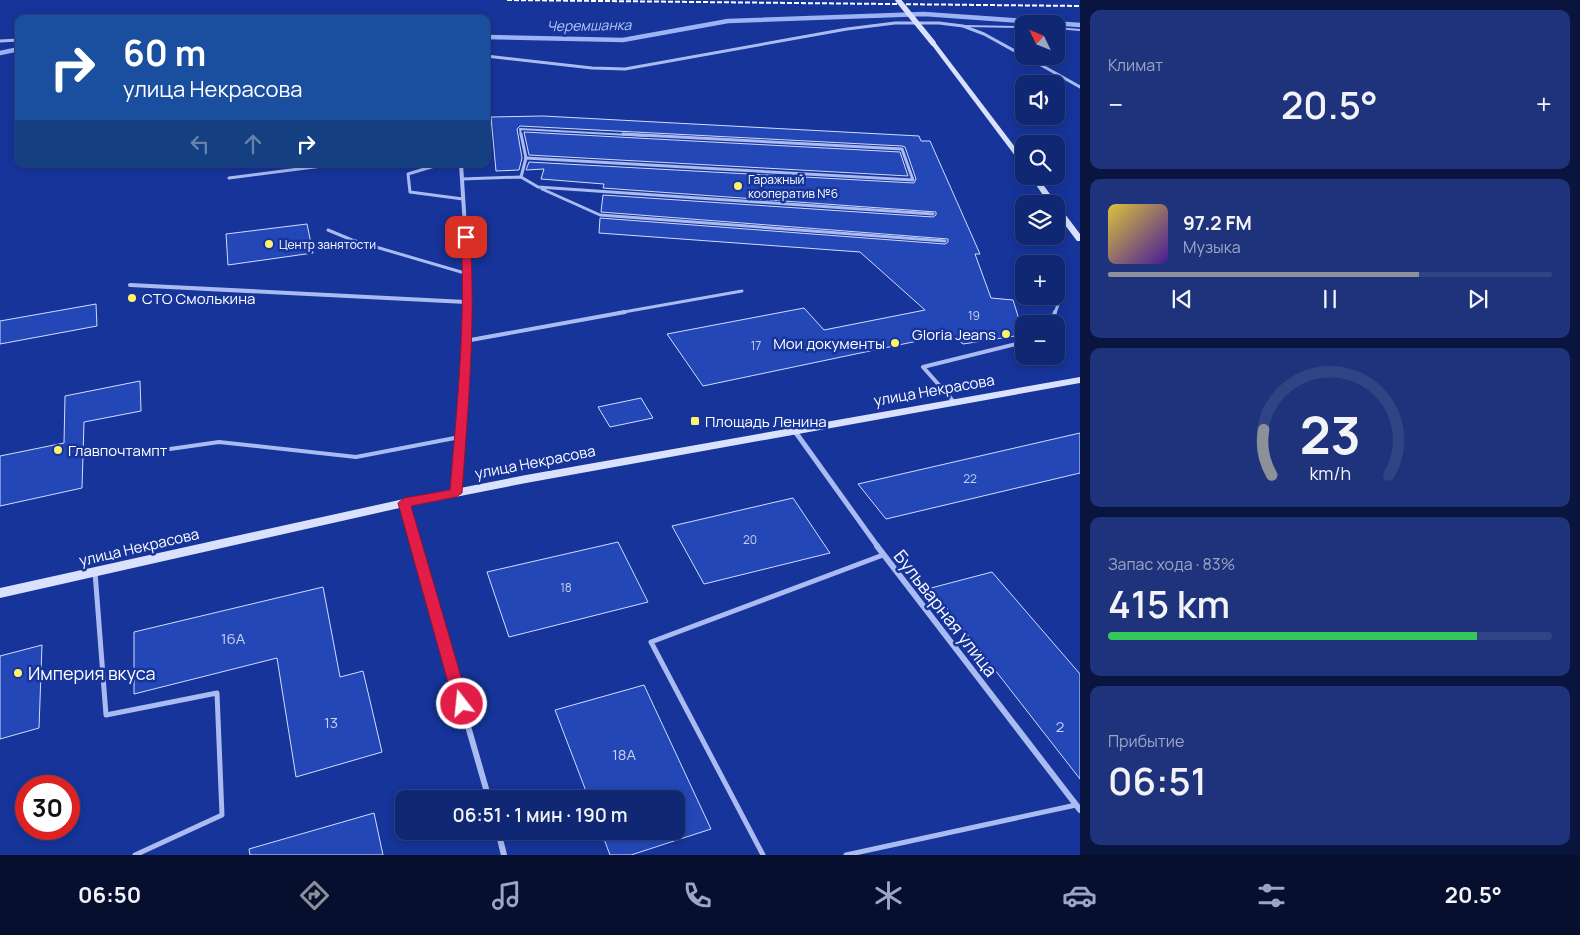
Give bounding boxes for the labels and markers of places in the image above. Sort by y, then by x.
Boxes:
place label: Гаражный кооператив №6 [748,171,838,202]
marker: Гаражный кооператив №6 [732,180,744,192]
pin [445,216,487,258]
place label: Центр занятости [279,236,376,253]
marker: Центр занятости [263,238,275,250]
place label: СТО Смолькина [142,288,255,309]
marker: СТО Смолькина [126,292,138,304]
place label: Gloria Jeans [912,324,996,345]
marker: Gloria Jeans [1000,328,1012,340]
place label: Мои документы [773,333,885,354]
marker: Мои документы [889,337,901,349]
place label: Площадь Ленина [705,411,827,432]
marker: Площадь Ленина [689,415,701,427]
place label: Главпочтампт [68,440,168,461]
marker: Главпочтампт [52,444,64,456]
place label: Империя вкуса [28,661,156,685]
marker: Империя вкуса [12,667,24,679]

